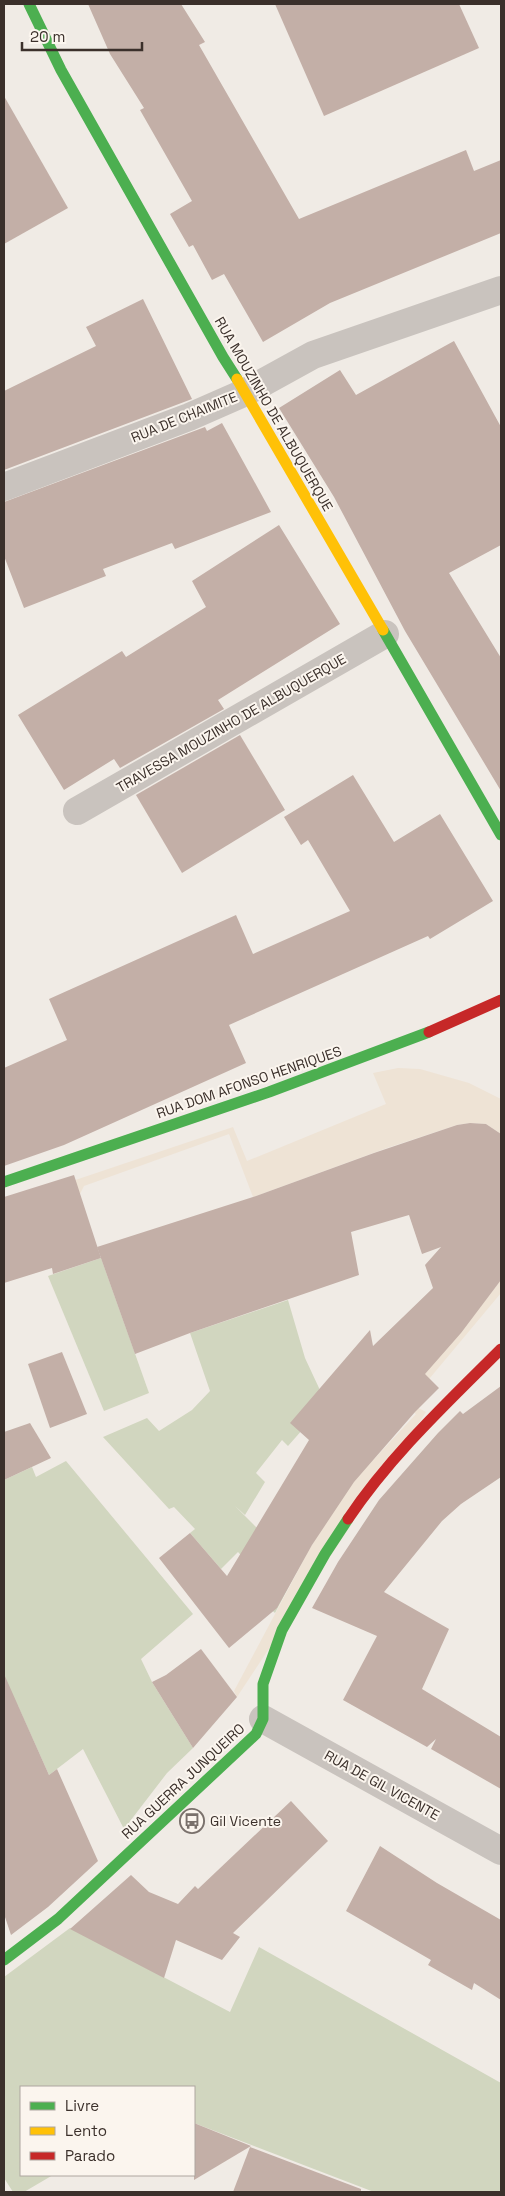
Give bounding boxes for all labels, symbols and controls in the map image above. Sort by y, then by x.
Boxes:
scale bar [22,20,142,52]
text: 20 m [30,27,65,46]
street label: RUA MOUZINHO DE ALBUQUERQUE [211,314,337,515]
street label: RUA DE CHAIMITE [128,387,240,447]
street label: TRAVESSA MOUZINHO DE ALBUQUERQUE [113,650,349,796]
street label: RUA DOM AFONSO HENRIQUES [154,1042,344,1122]
street label: RUA GUERRA JUNQUEIRO [118,1719,248,1843]
street label: RUA DE GIL VICENTE [321,1746,443,1824]
bus stop icon: Gil Vicente [179,1808,205,1834]
place label: Gil Vicente [210,1812,281,1830]
legend [20,2086,195,2176]
text: Livre [65,2096,99,2115]
text: Lento [65,2121,107,2140]
text: Parado [65,2146,115,2165]

